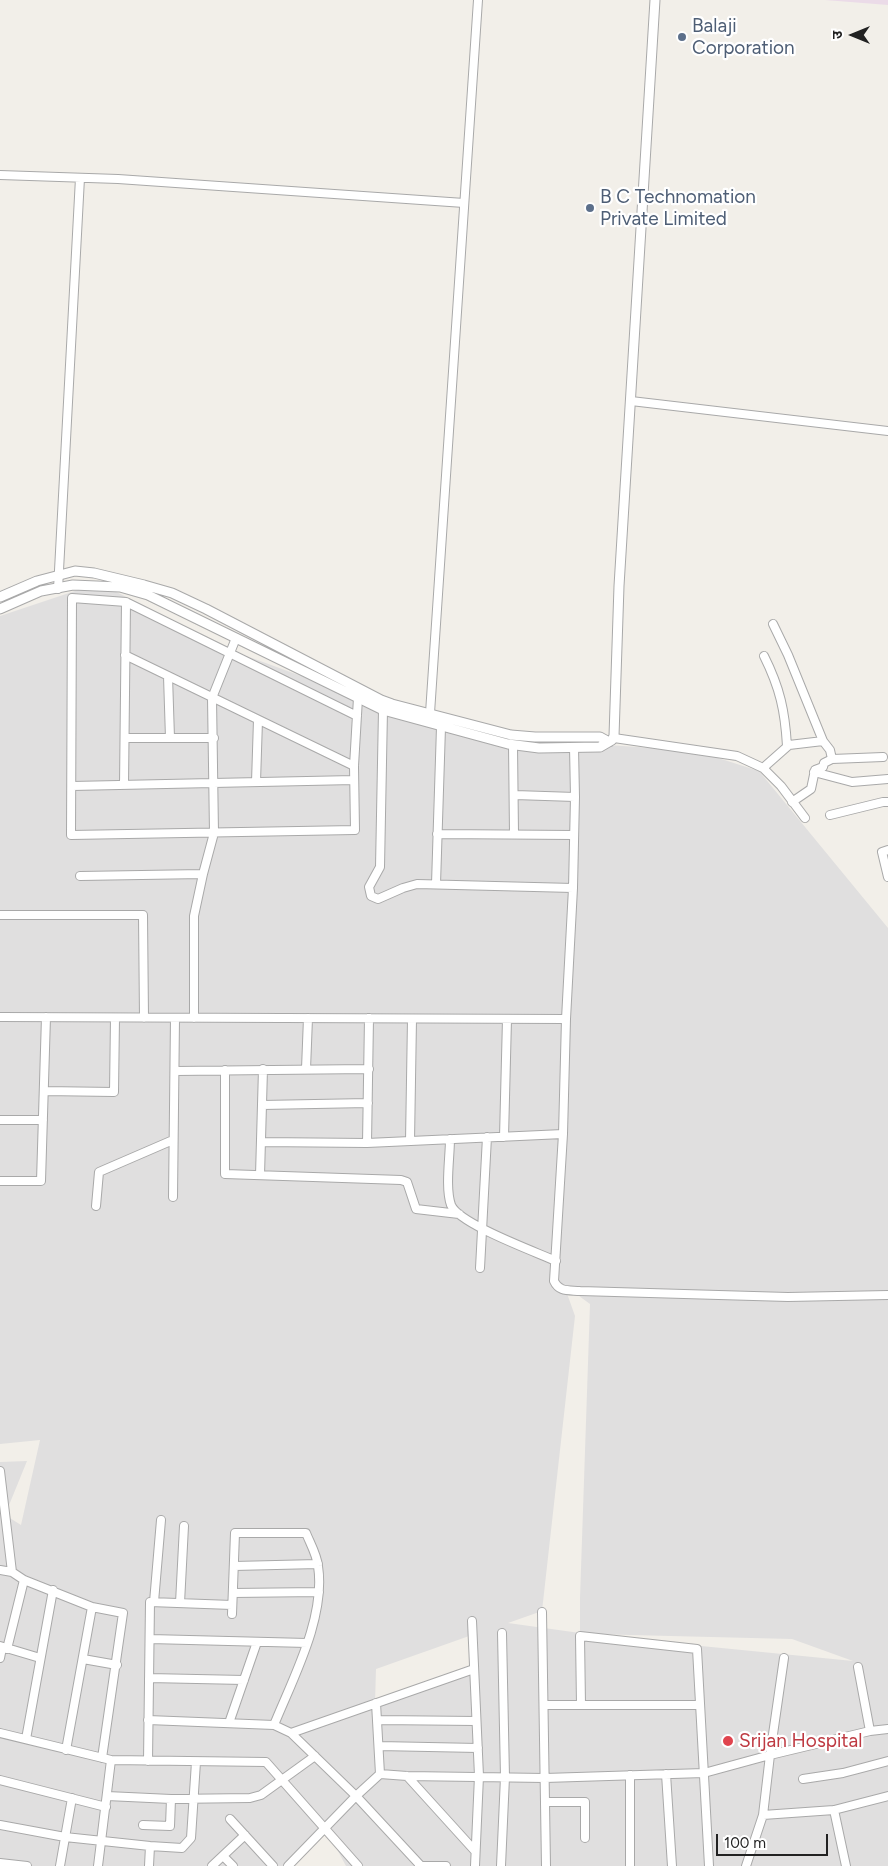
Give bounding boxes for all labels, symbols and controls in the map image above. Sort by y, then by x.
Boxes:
north arrow [828,10,878,60]
place label: Balaji Corporation [692,15,795,59]
marker: Balaji Corporation [676,31,688,43]
text: उ [829,31,846,39]
place label: B C Technomation Private Limited [600,186,756,230]
marker: B C Technomation Private Limited [584,202,596,214]
place label: Srijan Hospital [739,1730,862,1752]
marker: Srijan Hospital [721,1734,735,1748]
scale bar [718,1824,830,1856]
text: 100 m [724,1834,766,1852]

